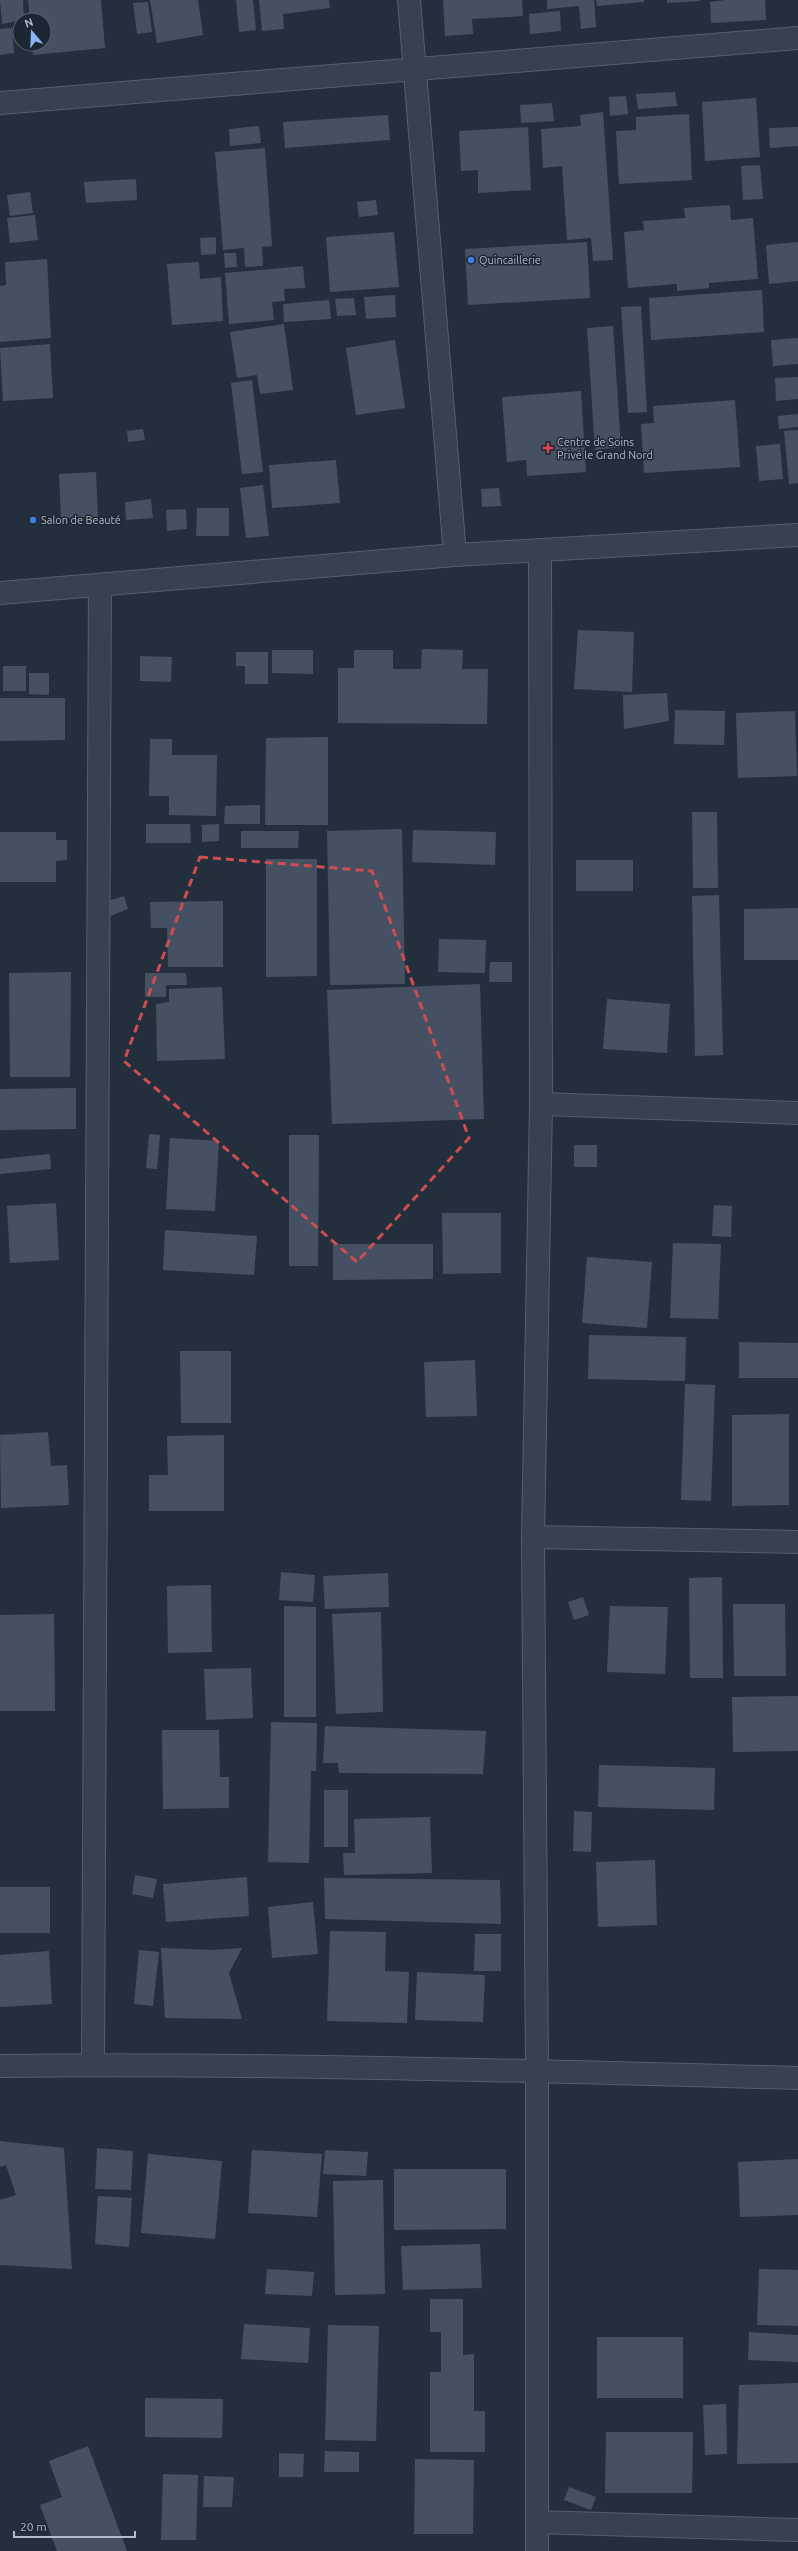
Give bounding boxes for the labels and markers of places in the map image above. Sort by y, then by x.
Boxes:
place label: Quincaillerie [479,254,541,266]
marker: Quincaillerie [466,255,476,265]
place label: Centre de Soins Privé le Grand Nord [557,436,653,461]
marker: Centre de Soins Privé le Grand Nord [542,442,554,454]
place label: Salon de Beauté [41,514,121,526]
marker: Salon de Beauté [28,515,38,525]

